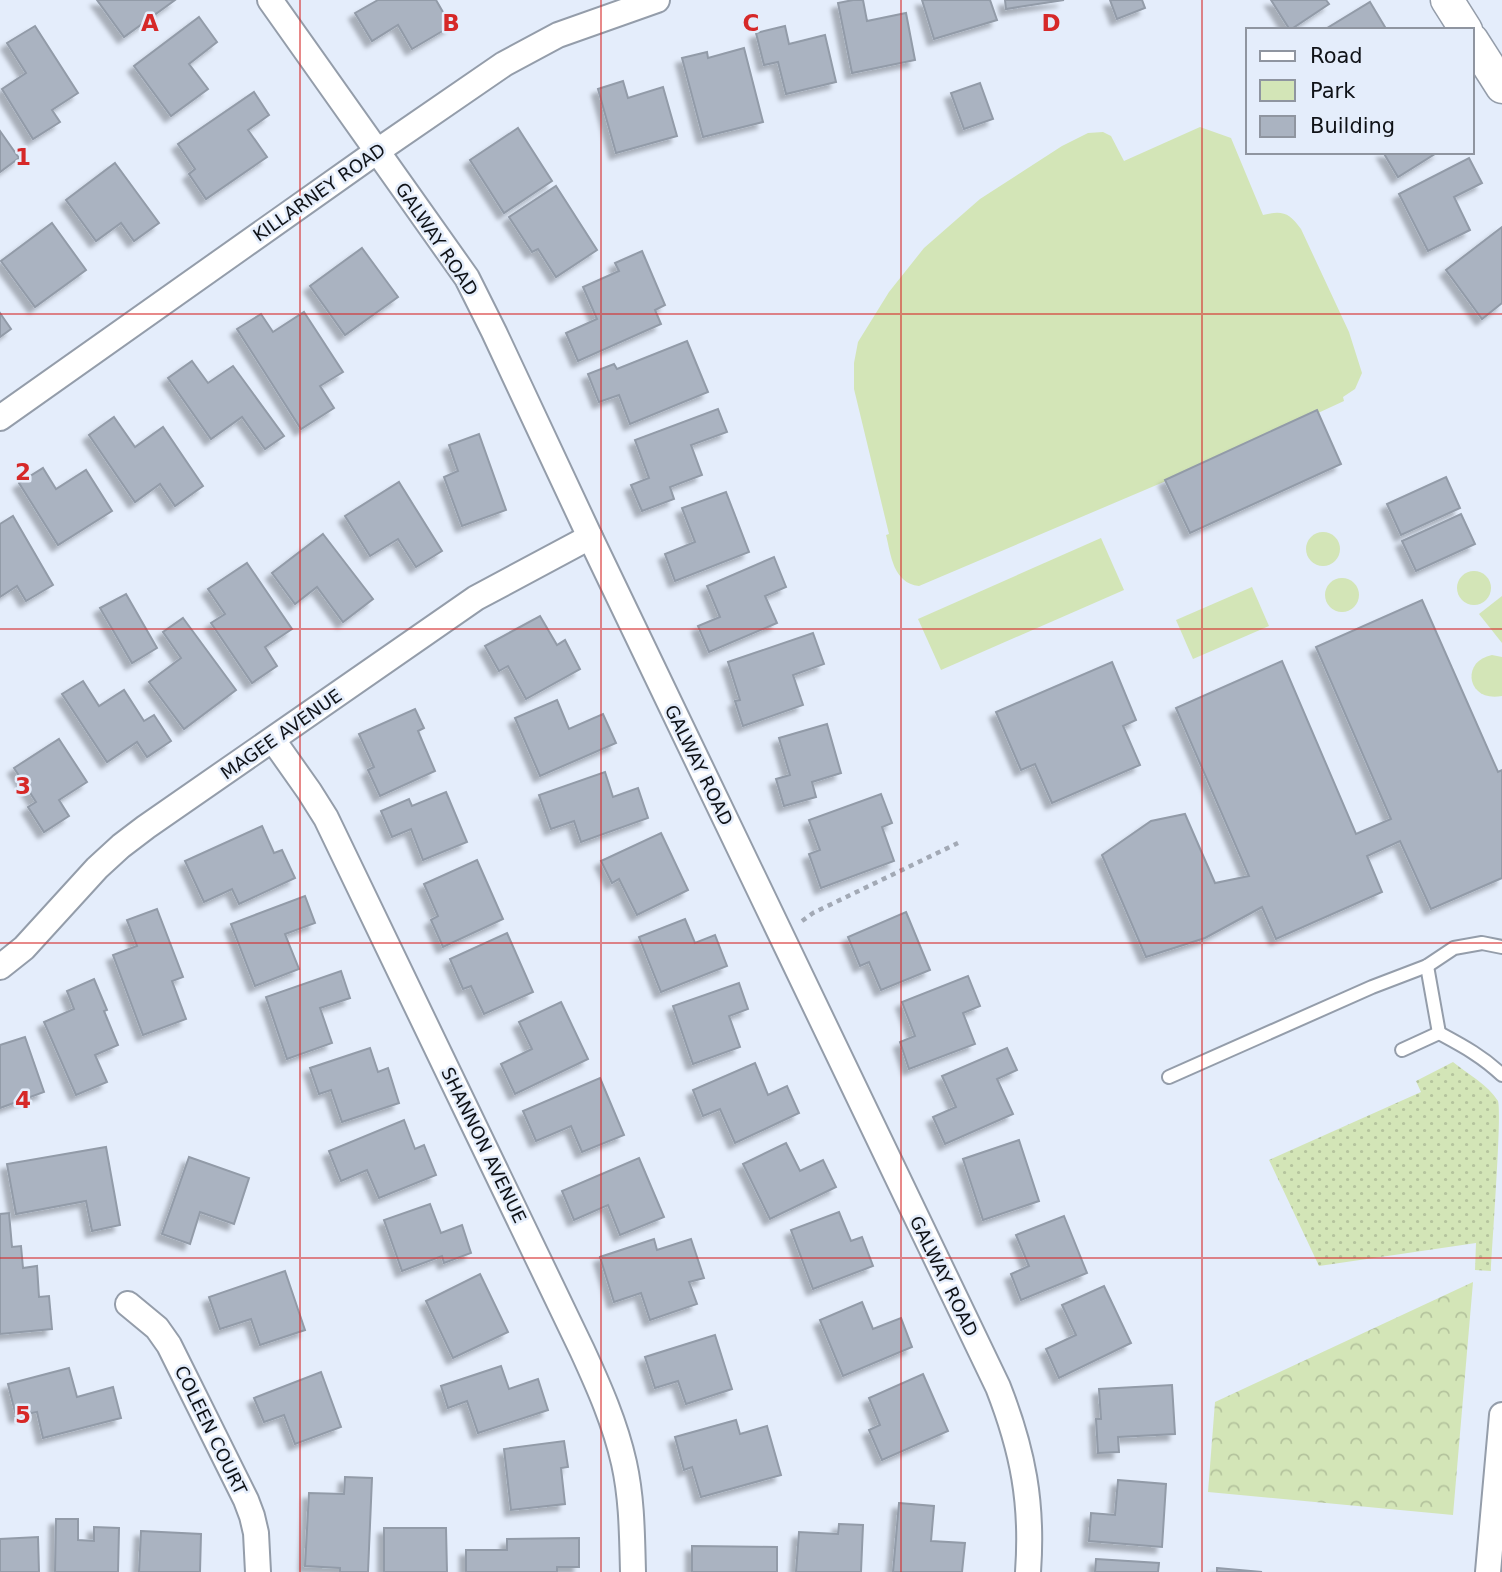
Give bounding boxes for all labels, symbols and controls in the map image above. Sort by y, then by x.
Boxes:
text: A [141,10,159,36]
text: B [442,10,460,36]
text: C [743,10,759,36]
text: D [1041,10,1061,36]
legend [1246,28,1474,154]
text: Road [1310,44,1363,68]
text: Park [1310,79,1356,103]
text: Building [1310,114,1395,138]
street label: KILLARNEY ROAD [249,139,389,245]
text: 1 [15,144,31,170]
street label: GALWAY ROAD [391,179,483,299]
text: 2 [15,459,31,485]
street label: MAGEE AVENUE [216,684,346,784]
street label: GALWAY ROAD [661,701,737,829]
text: 3 [15,773,31,799]
street label: SHANNON AVENUE [437,1064,531,1226]
text: 4 [15,1087,31,1113]
street label: GALWAY ROAD [906,1212,982,1340]
street label: COLEEN COURT [171,1362,252,1499]
text: 5 [15,1402,31,1428]

